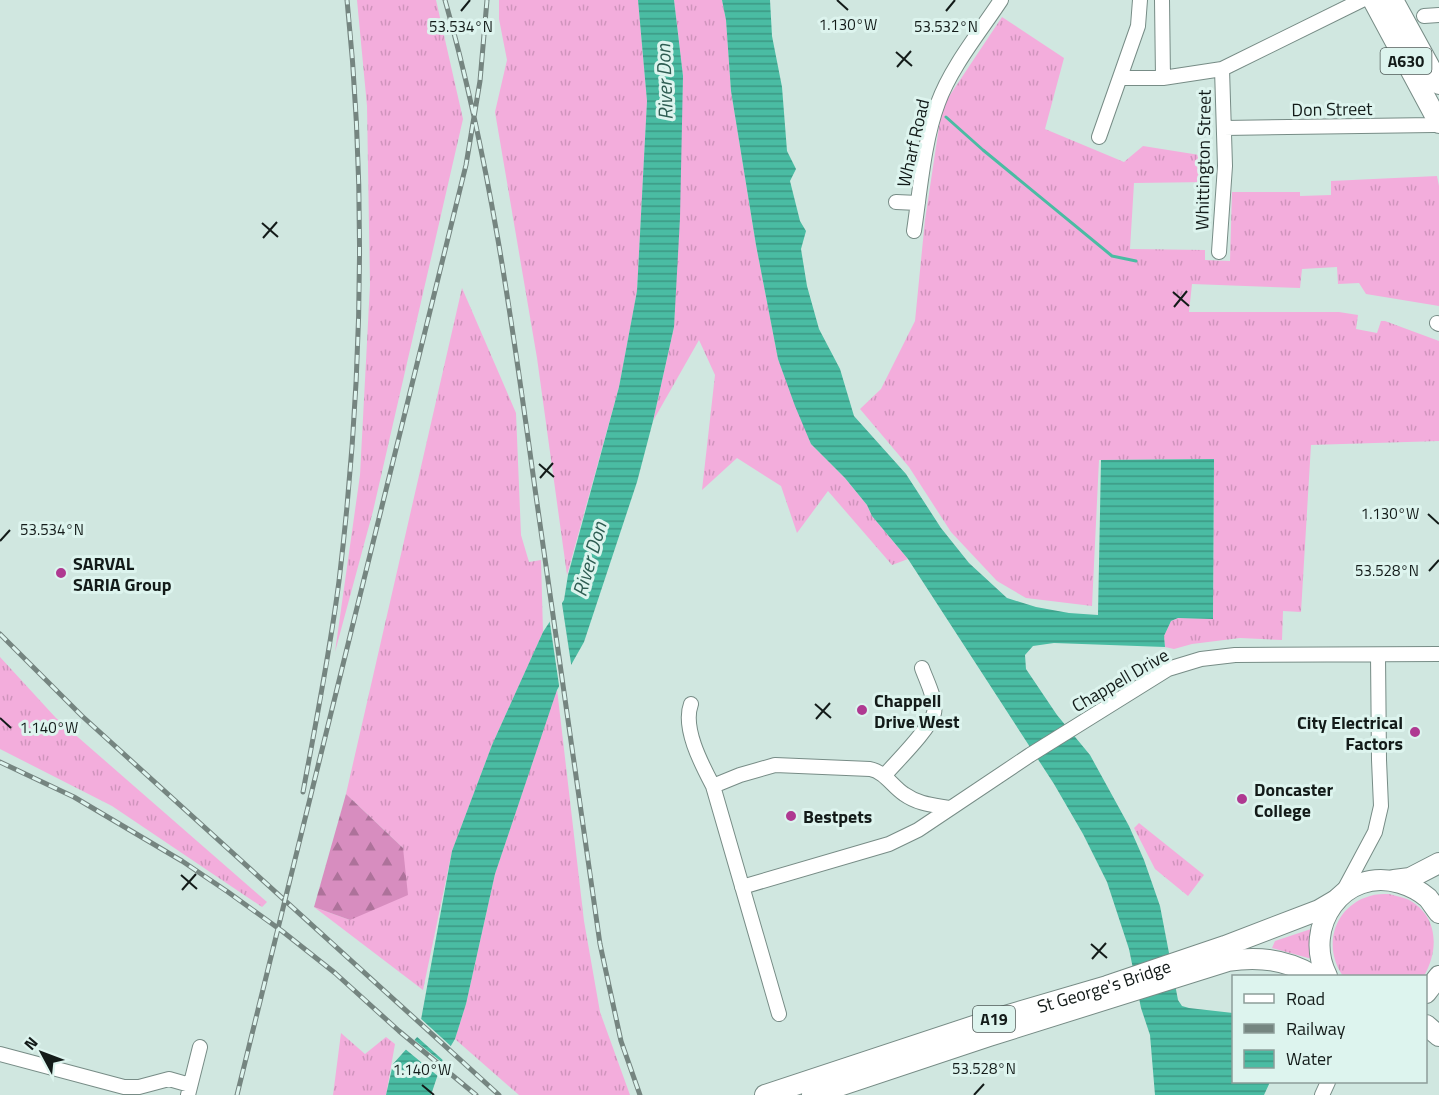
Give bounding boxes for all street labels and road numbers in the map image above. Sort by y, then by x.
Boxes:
road number: A630 [1380,48,1432,74]
street label: Whittington Street [1188,89,1218,231]
street label: Don Street [1291,95,1373,123]
street label: Wharf Road [890,96,936,190]
street label: Chappell Drive [1066,641,1174,719]
street label: St George's Bridge [1034,952,1174,1019]
road number: A19 [973,1006,1015,1032]

